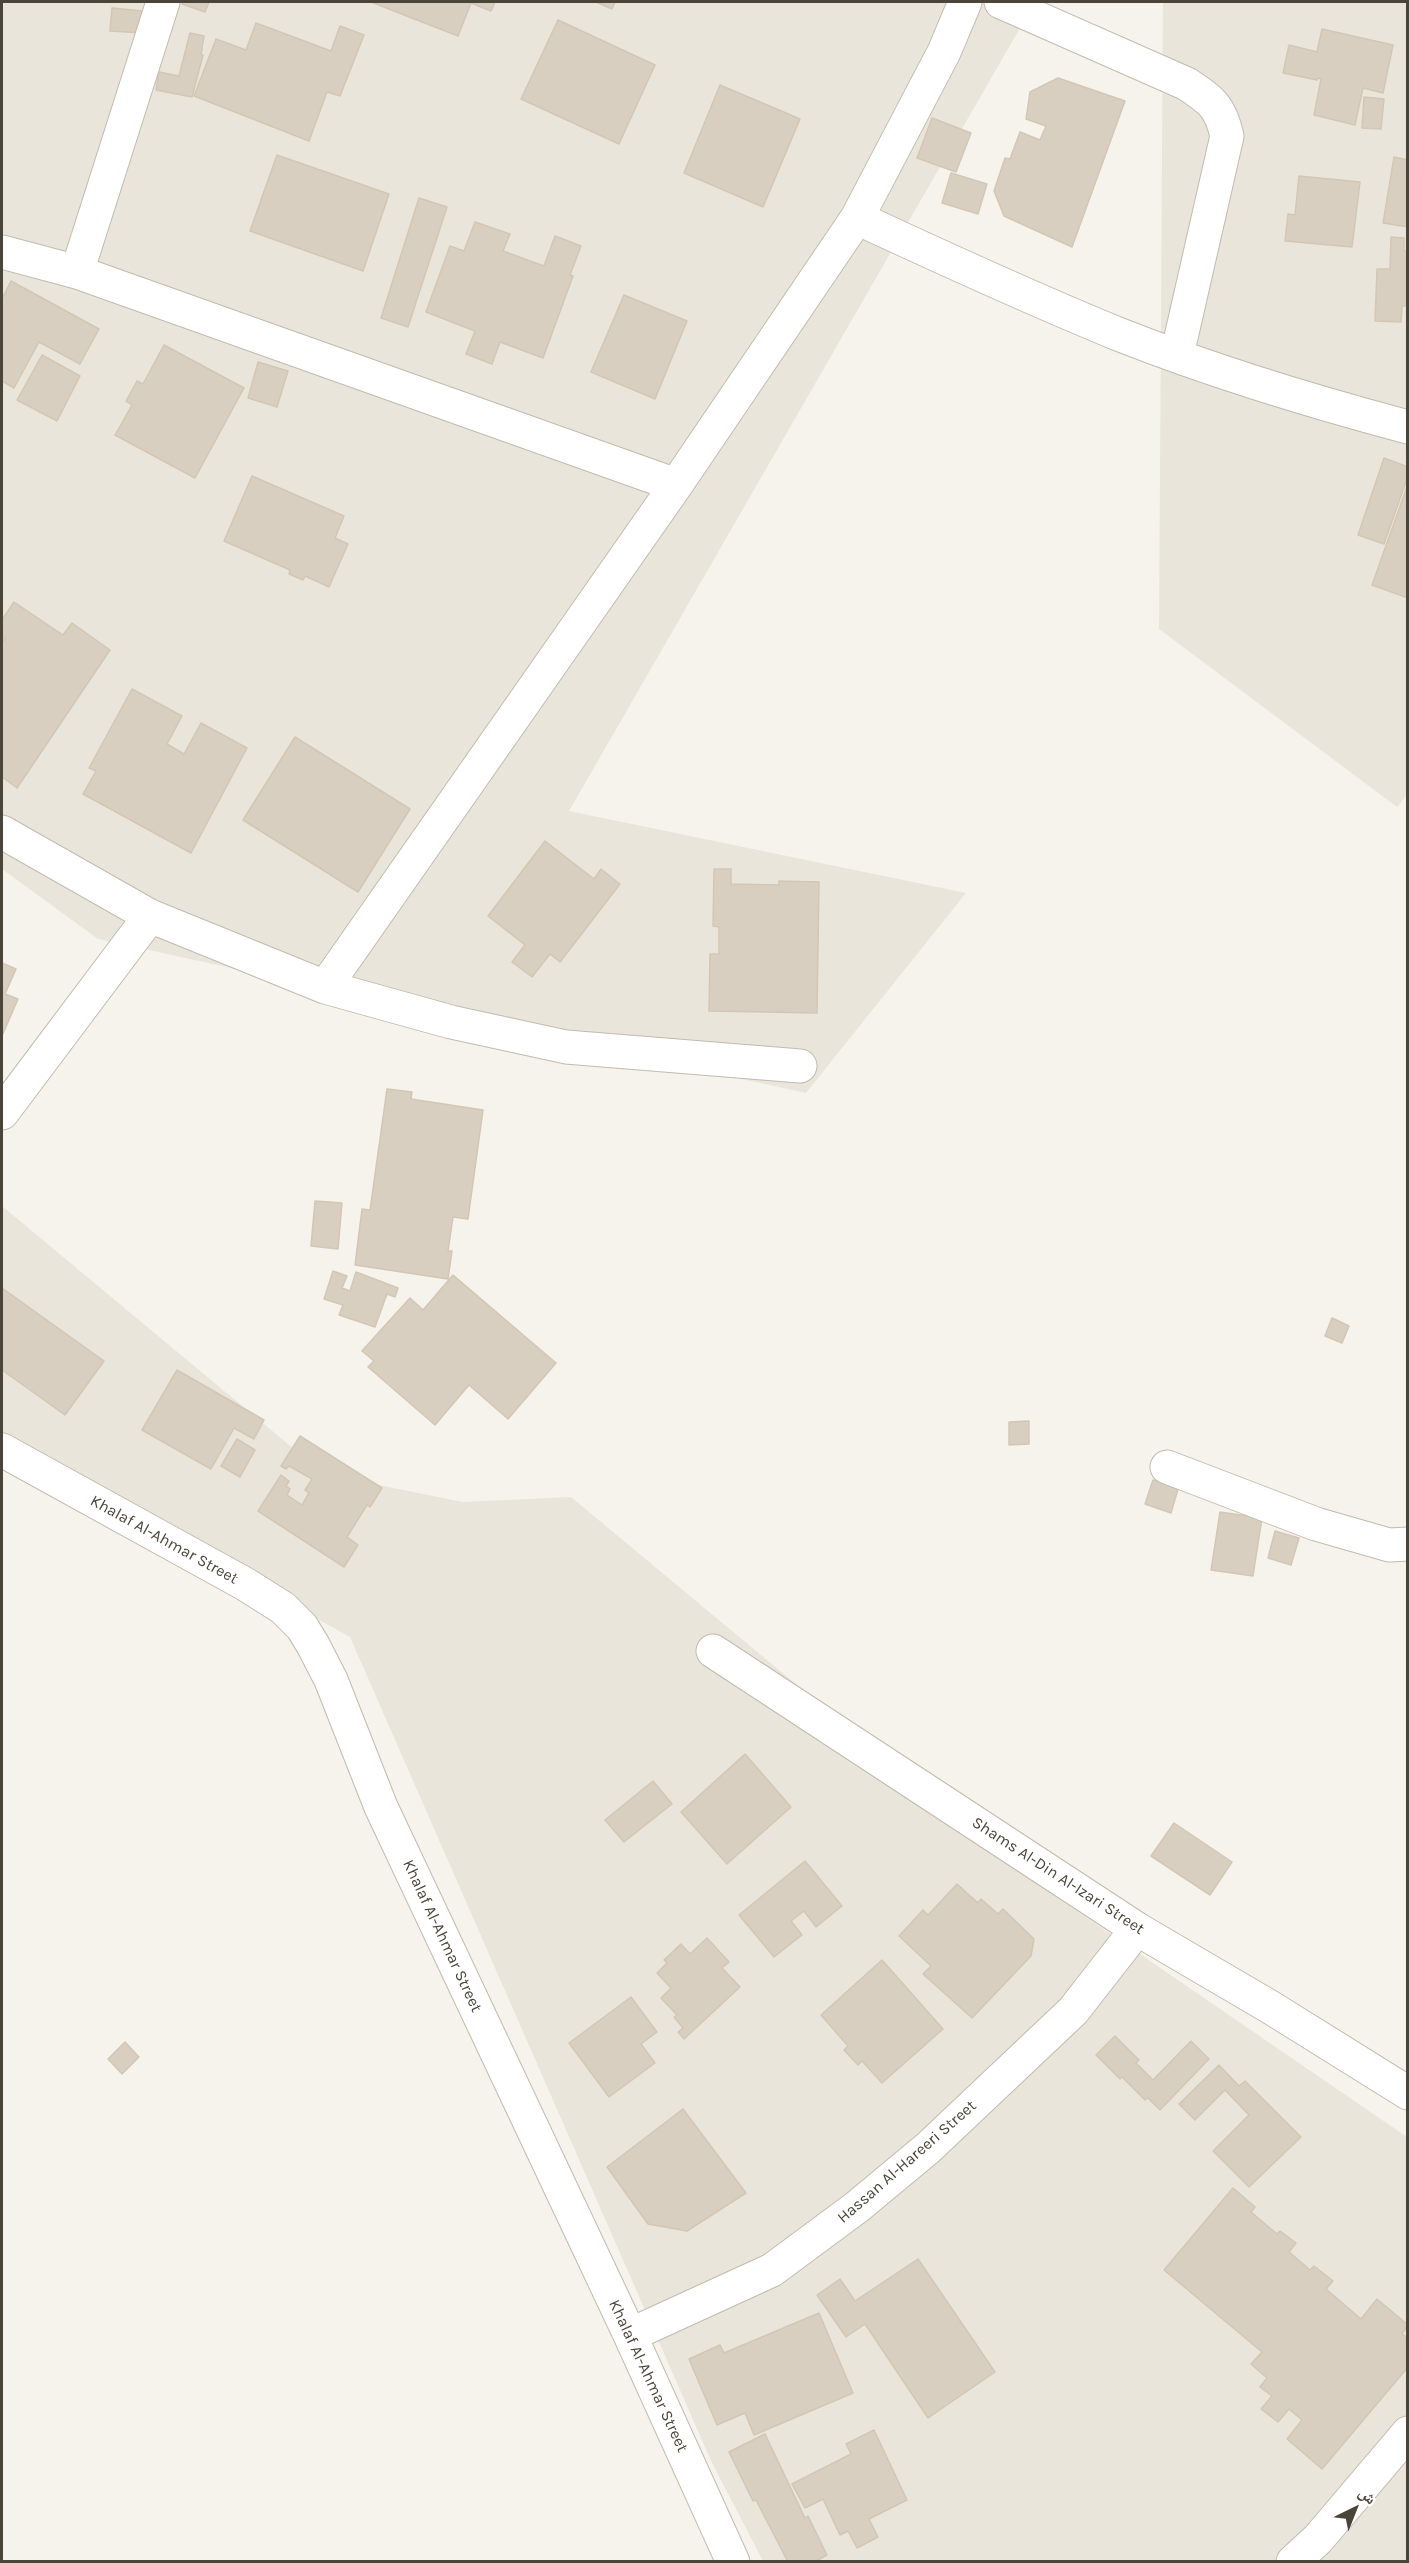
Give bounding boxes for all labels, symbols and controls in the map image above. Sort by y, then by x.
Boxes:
street label: Khalaf Al-Ahmar Street [87,1491,241,1589]
street label: Shams Al-Din Al-Izari Street [968,1813,1148,1939]
street label: Khalaf Al-Ahmar Street [398,1857,486,2015]
street label: Hassan Al-Hareeri Street [834,2096,980,2228]
street label: Khalaf Al-Ahmar Street [604,2297,692,2455]
north arrow [1325,2479,1385,2539]
text: ش [1355,2483,1380,2508]

